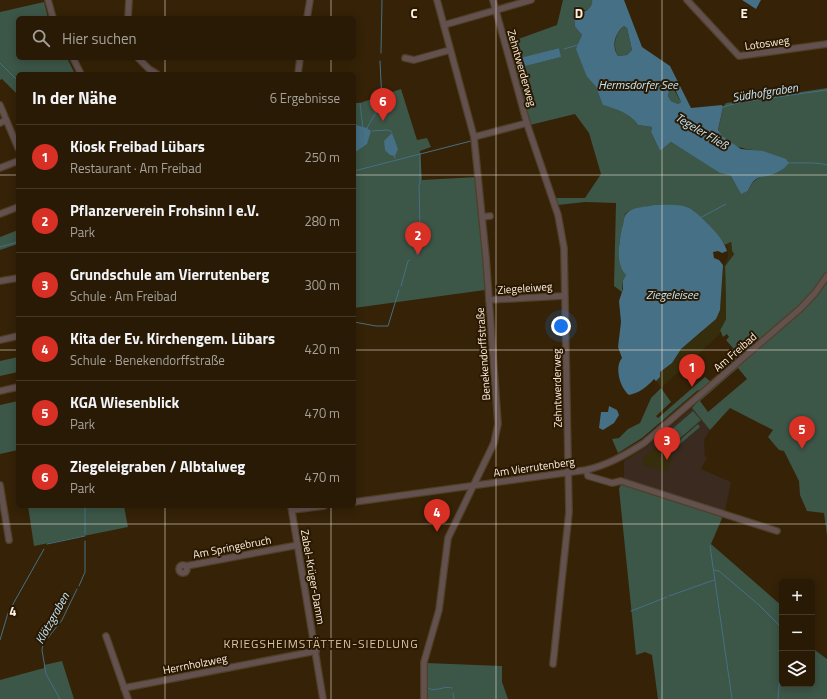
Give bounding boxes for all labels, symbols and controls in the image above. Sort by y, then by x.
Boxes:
text: C [410,3,418,23]
text: D [575,3,583,23]
text: E [740,3,748,23]
search box [16,16,356,60]
icon: search [30,27,52,49]
text: Hier suchen [62,27,137,50]
street label: Zehntwerderweg [503,28,541,109]
street label: Lotosweg [743,32,791,54]
water label: Hermsdorfer See [598,75,679,94]
water label: Südhofgraben [731,77,800,107]
text: In der Nähe [32,85,117,111]
text: 6 Ergebnisse [270,88,340,108]
pin: 6 [370,88,396,121]
water label: Tegeler Fließ [672,108,733,155]
text: Kiosk Freibad Lübars [70,135,205,158]
text: 1 [41,147,49,167]
text: 250 m [304,147,340,167]
text: Restaurant · Am Freibad [70,158,202,178]
text: Pflanzerverein Frohsinn I e.V. [70,199,259,222]
text: 2 [41,211,49,231]
text: 280 m [304,211,340,231]
text: Park [70,222,95,242]
pin: 2 [405,222,431,255]
text: Grundschule am Vierrutenberg [70,263,269,286]
text: 3 [41,275,49,295]
text: 300 m [304,275,340,295]
street label: Ziegeleiweg [497,278,553,298]
water label: Ziegeleisee [646,285,699,304]
text: Schule · Am Freibad [70,286,177,306]
street label: Benekendorffstraße [472,306,494,401]
your location [551,316,571,336]
text: Kita der Ev. Kirchengem. Lübars [70,327,275,350]
street label: Am Freibad [710,329,760,375]
text: 4 [41,339,49,359]
text: 420 m [304,339,340,359]
street label: Zehntwerderweg [548,348,566,428]
text: Schule · Benekendorffstraße [70,350,225,370]
pin: 1 [679,354,705,387]
text: KGA Wiesenblick [70,391,179,414]
text: 5 [41,403,49,423]
text: 470 m [304,403,340,423]
text: Park [70,414,95,434]
pin: 5 [789,416,815,449]
pin: 3 [654,427,680,460]
street label: Am Vierrutenberg [492,453,576,481]
text: Ziegeleigraben / Albtalweg [70,455,245,478]
text: 6 [41,467,49,487]
text: 470 m [304,467,340,487]
text: Park [70,478,95,498]
pin: 4 [424,499,450,532]
street label: Zabel-Krüger-Damm [297,528,329,626]
street label: Am Springebruch [191,532,273,562]
map controls [779,579,815,687]
button: + [779,579,815,615]
water label: Klötzgraben [30,588,74,647]
text: 4 [9,601,17,621]
button: − [779,615,815,651]
district label: KRIEGSHEIMSTÄTTEN-SIEDLUNG [223,634,419,653]
street label: Herrnholzweg [161,650,229,678]
button: layers [779,651,815,687]

